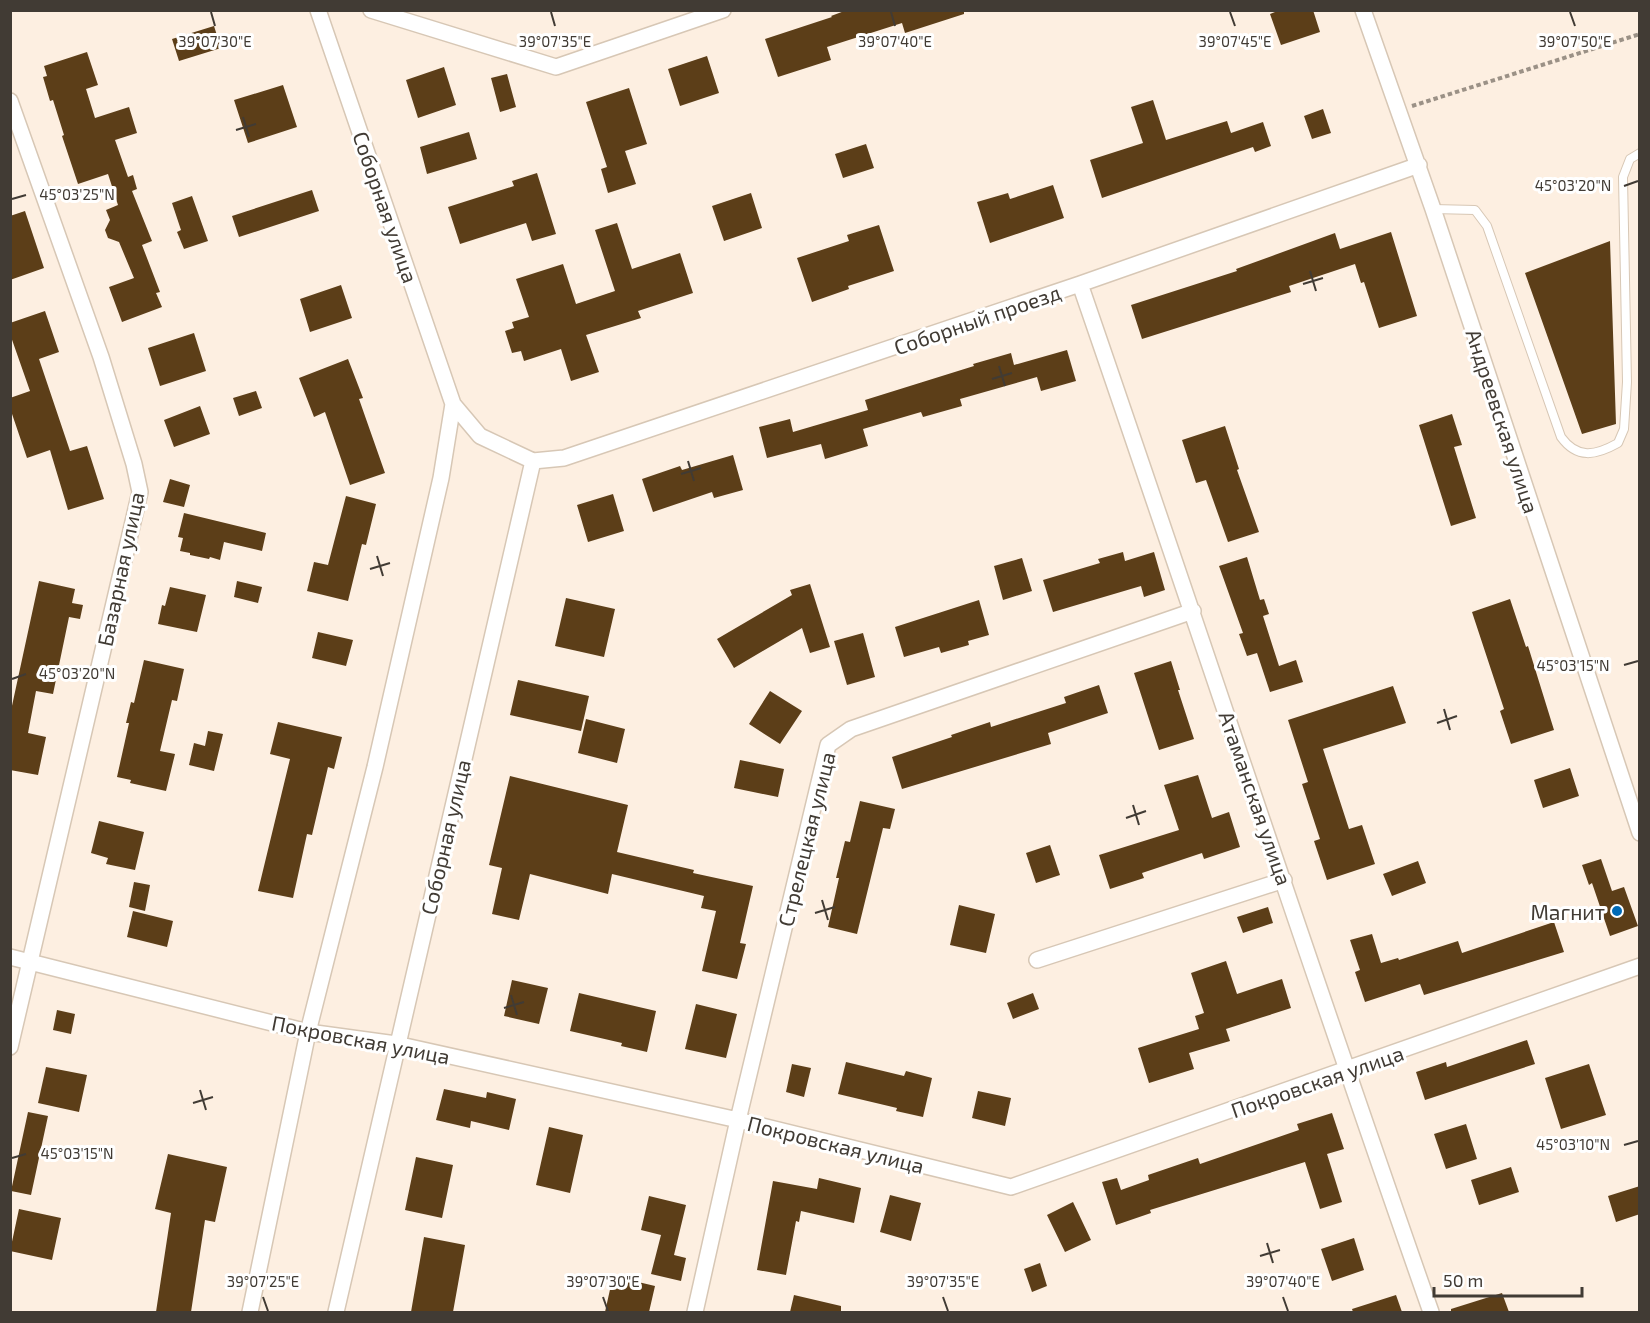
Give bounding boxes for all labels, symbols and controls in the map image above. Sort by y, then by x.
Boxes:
text: 39°07'30"E [178,32,252,50]
text: 39°07'35"E [519,32,591,50]
text: 39°07'40"E [858,32,932,50]
text: 39°07'45"E [1199,32,1271,50]
text: 39°07'50"E [1538,32,1612,50]
street label: Соборная улица [347,128,424,286]
text: 45°03'20"N [1535,176,1611,194]
text: 45°03'25"N [39,185,115,203]
street label: Соборный проезд [890,279,1064,359]
street label: Андреевская улица [1460,326,1545,517]
street label: Базарная улица [91,490,150,649]
text: 45°03'15"N [1536,656,1610,674]
text: 45°03'20"N [39,664,115,682]
street label: Атаманская улица [1214,708,1298,889]
street label: Стрелецкая улица [772,749,841,929]
street label: Соборная улица [415,757,476,917]
place label: Магнит [1530,899,1605,924]
marker: Магнит [1610,904,1624,918]
street label: Покровская улица [270,1009,452,1070]
street label: Покровская улица [1227,1040,1407,1123]
street label: Покровская улица [745,1110,927,1179]
text: 45°03'10"N [1536,1135,1610,1153]
text: 45°03'15"N [40,1144,114,1162]
scale bar [1434,1260,1582,1298]
text: 50 m [1443,1269,1483,1291]
text: 39°07'25"E [227,1272,299,1290]
text: 39°07'30"E [566,1272,640,1290]
text: 39°07'35"E [907,1272,979,1290]
text: 39°07'40"E [1246,1272,1320,1290]

